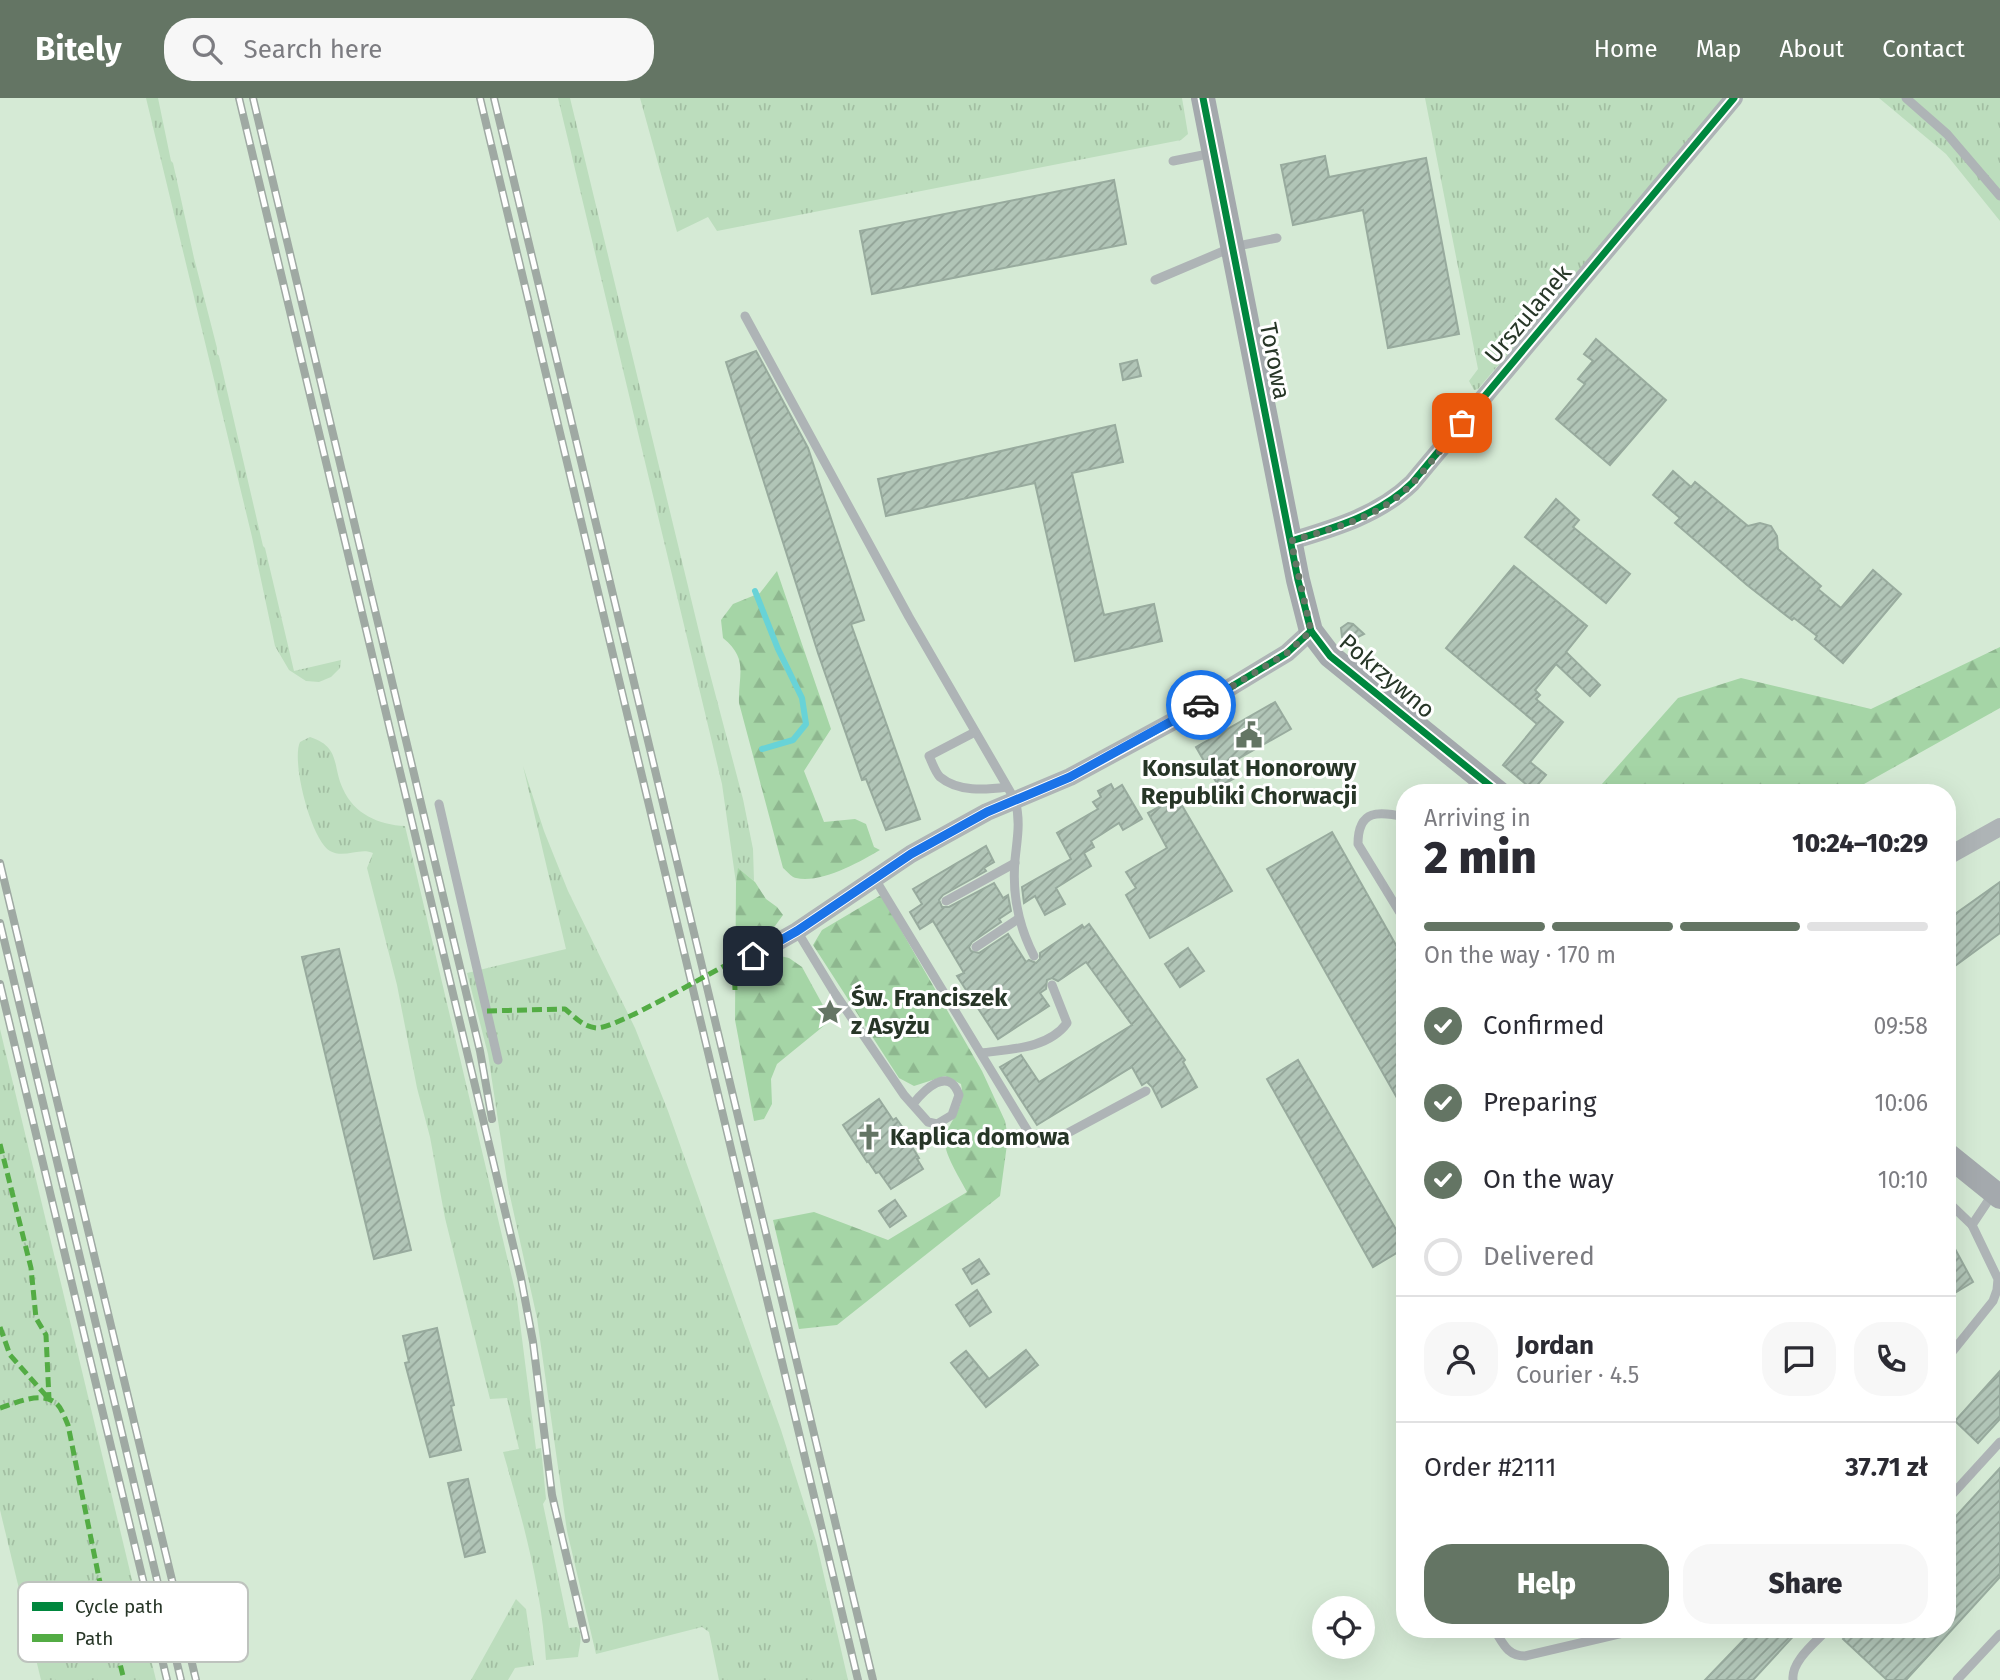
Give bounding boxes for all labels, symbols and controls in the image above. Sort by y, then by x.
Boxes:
search box [164,18,654,81]
text: Bitely [35,29,122,69]
icon: search [188,30,226,68]
text: Search here [244,34,382,65]
text: Home [1594,35,1658,63]
text: Map [1696,35,1742,63]
text: About [1780,35,1844,63]
text: Contact [1882,35,1965,63]
street label: Urszulanek [1479,259,1578,369]
street label: Torowa [1254,320,1296,402]
pin [1432,393,1492,453]
icon: bag [1443,404,1481,442]
street label: Pokrzywno [1334,628,1440,724]
courier [1166,670,1236,740]
icon: car [1182,686,1220,724]
public building icon: Konsulat Honorowy Republiki Chorwacji [1234,720,1264,750]
place label: Konsulat Honorowy Republiki Chorwacji [1141,754,1357,810]
text: Arriving in [1424,804,1531,832]
text: 10:24–10:29 [1792,828,1928,859]
text: 2 min [1424,830,1537,885]
pin [723,926,783,986]
icon: home [734,937,772,975]
text: On the way · 170 m [1424,941,1616,969]
place label: Św. Franciszek z Asyżu [851,984,1008,1040]
place icon: Św. Franciszek z Asyżu [815,997,845,1027]
icon: check [1424,1007,1462,1045]
text: Confirmed [1483,1010,1604,1041]
text: 09:58 [1874,1012,1928,1040]
icon: check [1424,1084,1462,1122]
text: Preparing [1483,1087,1596,1118]
text: 10:06 [1875,1089,1928,1117]
church icon: Kaplica domowa [854,1122,884,1152]
place label: Kaplica domowa [890,1123,1070,1151]
icon: check [1424,1161,1462,1199]
text: On the way [1483,1164,1614,1195]
text: 10:10 [1878,1166,1928,1194]
text: Delivered [1483,1241,1595,1272]
button: person [1424,1322,1498,1396]
button: chat [1762,1322,1836,1396]
button: phone [1854,1322,1928,1396]
text: Jordan [1516,1330,1594,1361]
text: Courier · 4.5 [1516,1361,1639,1389]
text: Order #2111 [1424,1452,1556,1483]
text: 37.71 zł [1845,1452,1928,1483]
button: Help [1424,1544,1669,1624]
button: Share [1683,1544,1928,1624]
legend [18,1582,248,1662]
text: Cycle path [75,1595,163,1618]
map controls [1312,1596,1375,1659]
button: locate [1312,1596,1375,1659]
text: Path [75,1627,113,1650]

